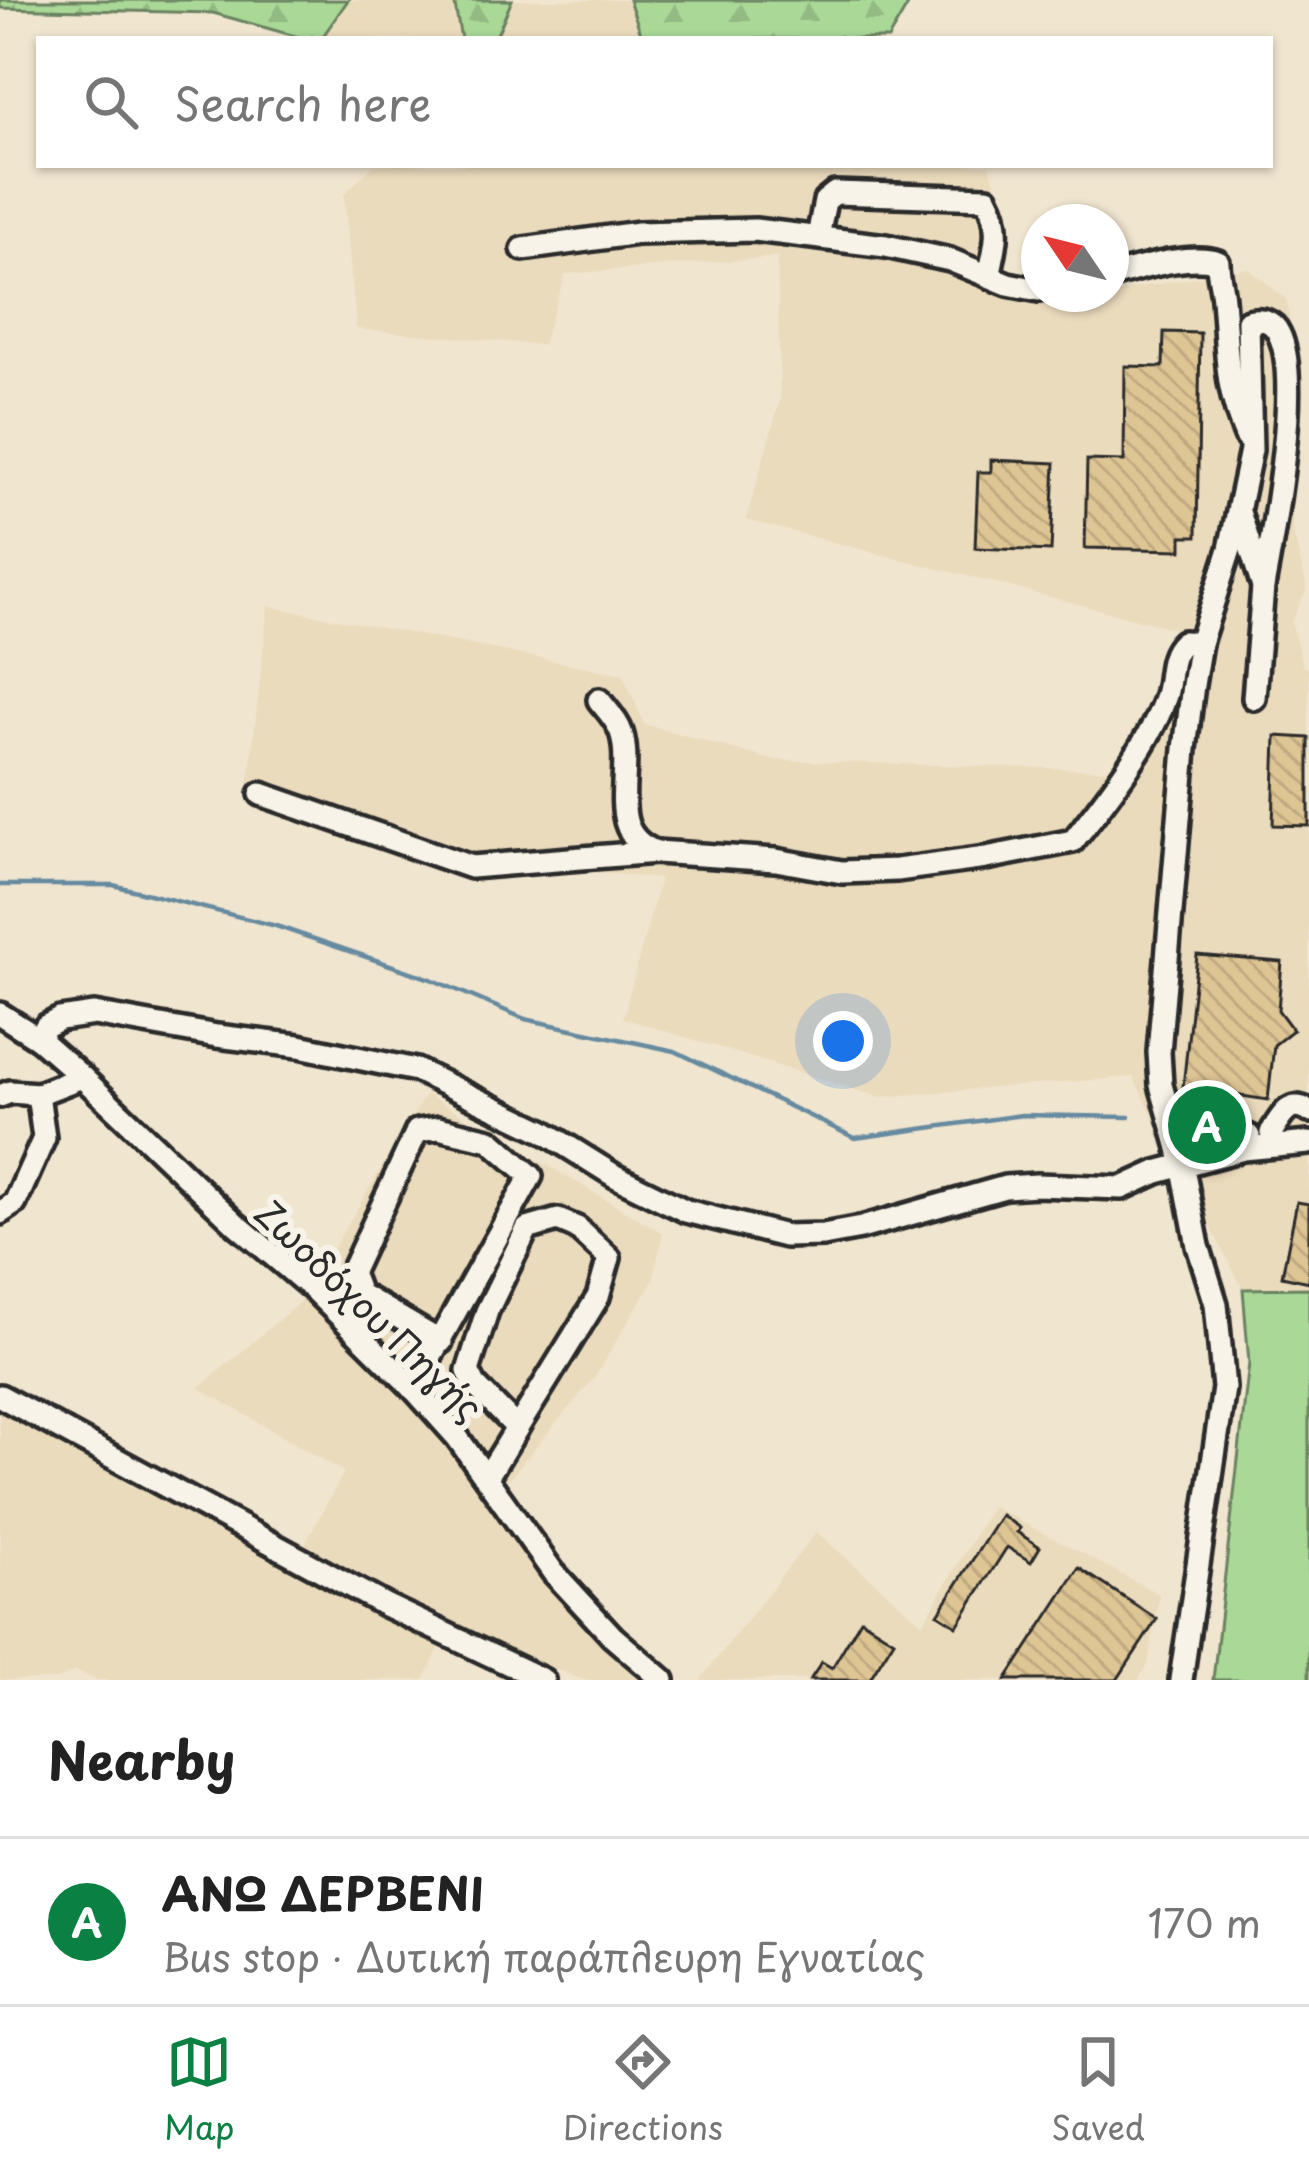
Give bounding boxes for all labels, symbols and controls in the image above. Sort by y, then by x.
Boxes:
search box [36,36,1273,168]
text: Search here [174,68,431,136]
icon: search [78,69,144,135]
north arrow [1021,204,1129,312]
your location [813,1011,873,1071]
pin: A [1168,1080,1246,1170]
street label: Ζωοδόχου Πηγής [244,1186,496,1432]
text: Nearby [48,1720,235,1797]
text: ΑΝΩ ΔΕΡΒΕΝΙ [162,1858,484,1926]
text: A [72,1892,102,1951]
text: 170 m [1148,1892,1261,1951]
text: Bus stop · Δυτική παράπλευρη Εγνατίας [162,1926,925,1985]
tab: Map [164,2029,235,2151]
tab: Directions [563,2029,723,2151]
tab: Saved [1051,2029,1145,2151]

